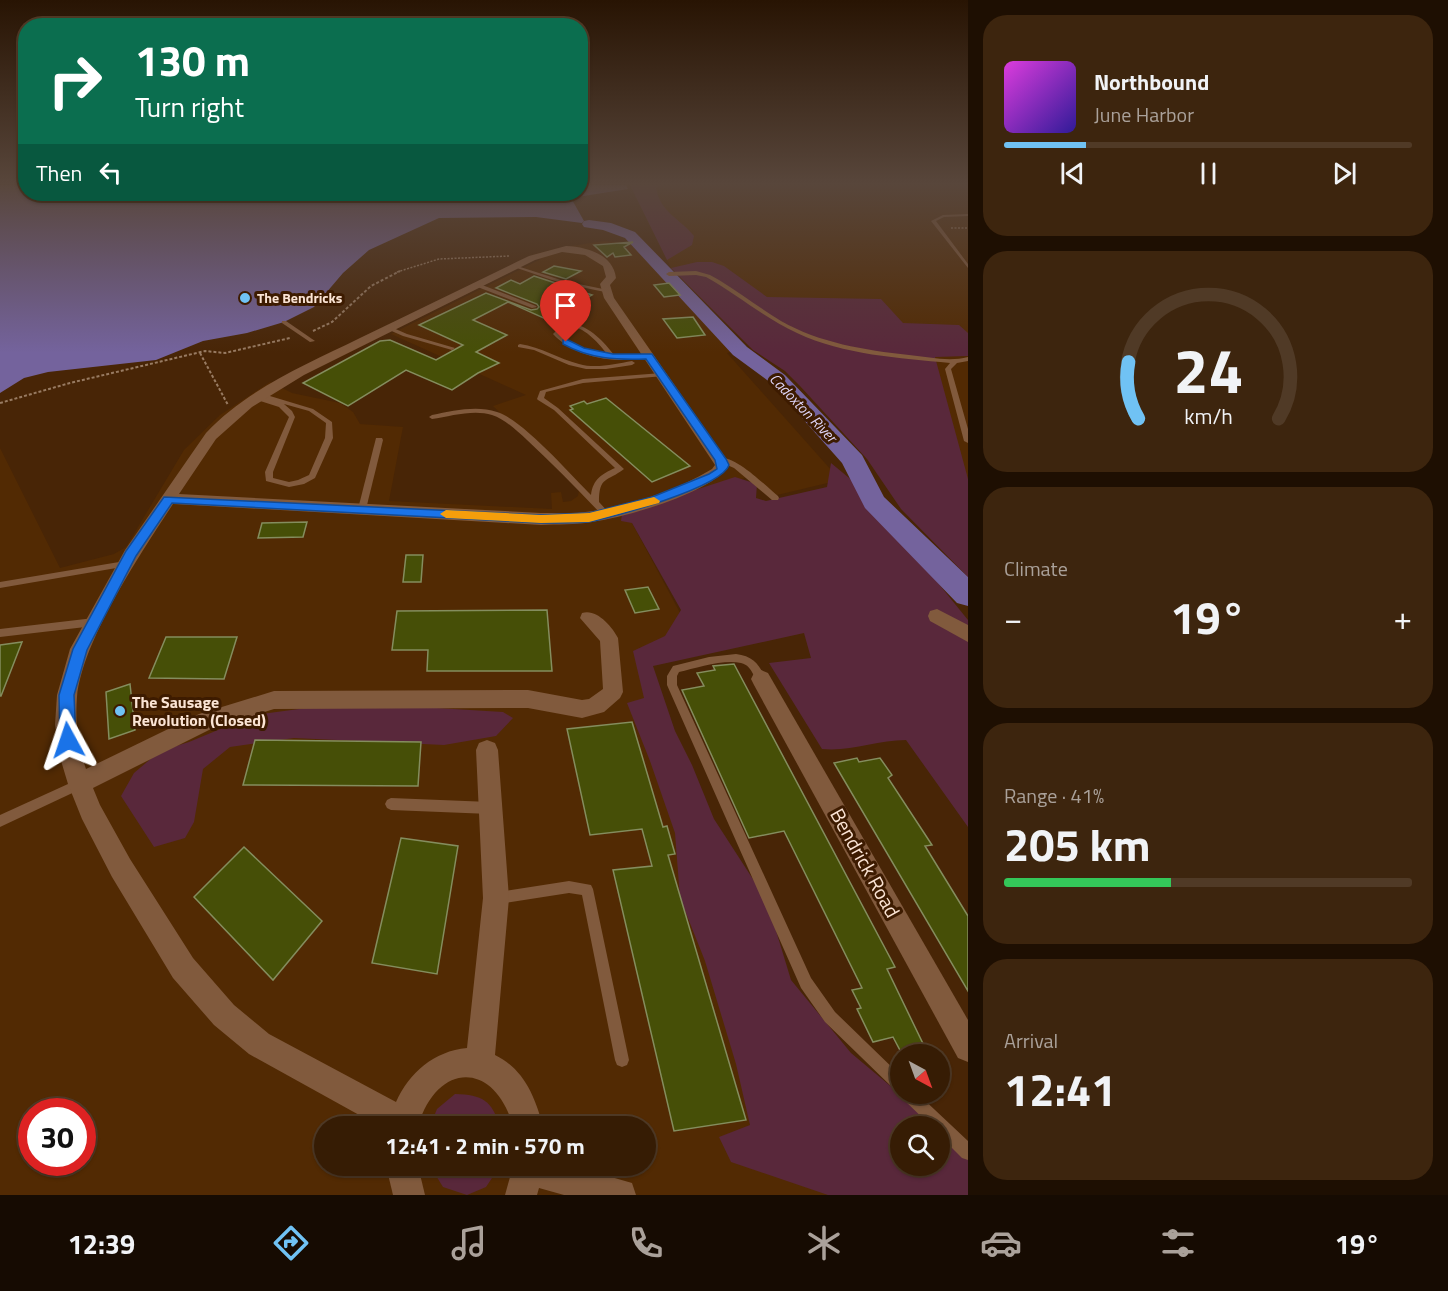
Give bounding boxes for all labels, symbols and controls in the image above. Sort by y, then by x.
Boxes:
text: 130 m [135,28,250,92]
icon: right [36,42,114,120]
text: Northbound [1094,65,1209,99]
text: Turn right [135,86,244,127]
text: June Harbor [1094,99,1194,130]
text: Then [36,156,82,190]
icon: left [94,156,127,189]
icon: previous [1056,157,1089,190]
icon: pause [1192,157,1225,190]
icon: next [1328,157,1361,190]
pin [540,280,591,342]
place label: The Bendricks [257,287,343,308]
icon: arrive [549,289,582,322]
marker: The Bendricks [238,291,252,305]
text: 24 [1173,322,1243,417]
water label: Cadoxton River [764,368,844,449]
text: km/h [1184,400,1232,432]
text: Climate [1004,553,1068,584]
text: 19° [1170,583,1246,651]
text: − [1004,593,1022,643]
text: + [1394,593,1412,643]
place label: The Sausage Revolution (Closed) [132,690,266,732]
marker: The Sausage Revolution (Closed) [113,704,127,718]
position arrow [36,708,100,772]
text: Range · 41% [1004,780,1104,811]
street label: Bendrick Road [823,802,908,923]
text: 205 km [1004,810,1150,878]
text: Arrival [1004,1025,1058,1056]
north arrow [890,1044,950,1104]
map controls [890,1044,950,1176]
text: 12:41 [1004,1055,1116,1123]
speed limit sign: 30 [18,1098,96,1176]
button: search [890,1116,950,1176]
text: 12:41 · 2 min · 570 m [385,1129,585,1163]
icon: directions [270,1222,312,1264]
icon: music [448,1222,490,1264]
icon: phone [625,1222,667,1264]
icon: climate [803,1222,845,1264]
icon: car [980,1222,1022,1264]
icon: filters [1157,1222,1199,1264]
text: 12:39 [68,1223,135,1264]
text: 19° [1335,1223,1380,1264]

